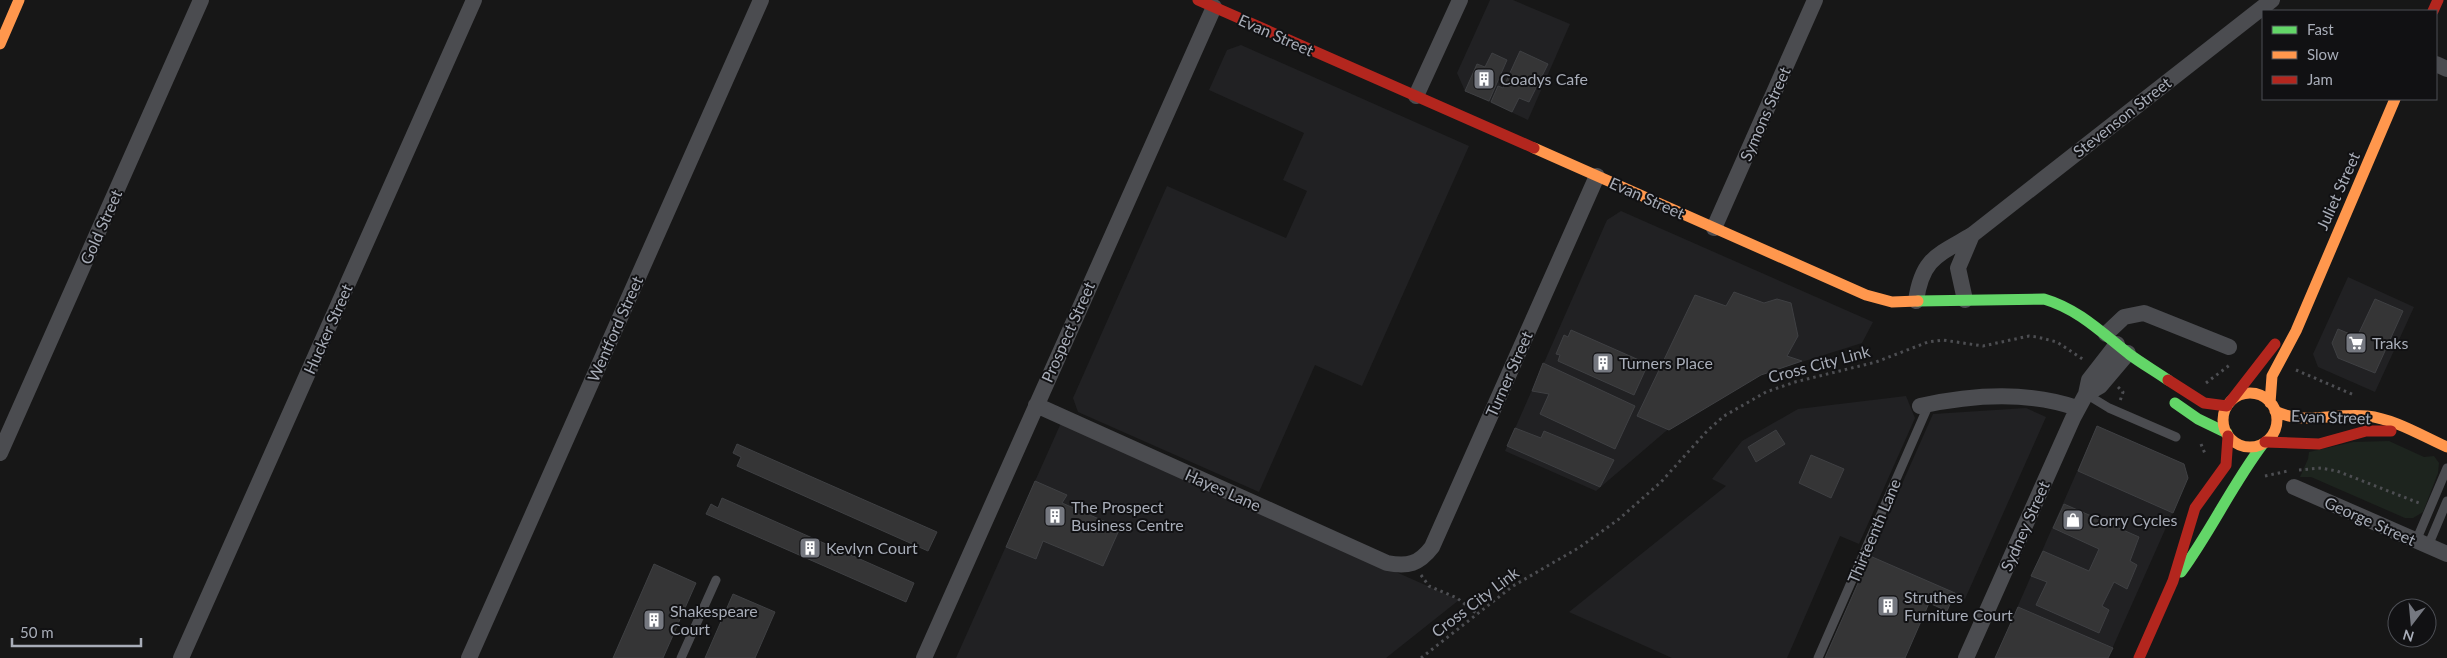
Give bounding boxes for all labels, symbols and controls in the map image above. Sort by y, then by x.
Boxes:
street label: Evan Street [1236,10,1317,60]
legend [2262,10,2437,100]
text: Fast [2307,20,2334,38]
text: Slow [2307,45,2339,63]
street label: Symons Street [1735,64,1794,164]
building icon: Coadys Cafe [1472,67,1496,91]
place label: Coadys Cafe [1500,69,1588,88]
text: Jam [2307,70,2333,88]
street label: Stevenson Street [2069,72,2175,161]
street label: Juliet Street [2312,149,2363,233]
street label: Evan Street [1607,173,1688,223]
street label: Gold Street [76,186,126,267]
street label: Wentford Street [583,273,646,384]
street label: Prospect Street [1037,278,1098,385]
street label: Hucker Street [299,281,356,377]
street label: Turner Street [1481,328,1536,420]
supermarket icon: Traks [2344,331,2368,355]
place label: Traks [2372,333,2408,352]
street label: Cross City Link [1766,341,1873,386]
building icon: Turners Place [1591,351,1615,375]
place label: Turners Place [1619,353,1713,372]
street label: Evan Street [2291,406,2372,427]
street label: Hayes Lane [1182,464,1264,515]
street label: Thirteenth Lane [1843,476,1904,586]
street label: Sydney Street [1996,478,2053,574]
street label: George Street [2322,492,2419,549]
place label: The Prospect Business Centre [1071,497,1184,534]
building icon: The Prospect Business Centre [1043,504,1067,528]
shop icon: Corry Cycles [2061,508,2085,532]
place label: Corry Cycles [2089,510,2178,529]
building icon: Kevlyn Court [798,536,822,560]
place label: Kevlyn Court [826,538,918,557]
street label: Cross City Link [1427,562,1523,641]
place label: Struthes Furniture Court [1904,587,2013,624]
building icon: Struthes Furniture Court [1876,594,1900,618]
north arrow [2387,598,2437,648]
place label: Shakespeare Court [670,601,758,638]
building icon: Shakespeare Court [642,608,666,632]
scale bar [12,616,141,648]
text: 50 m [20,623,54,641]
text: N [2401,626,2416,646]

